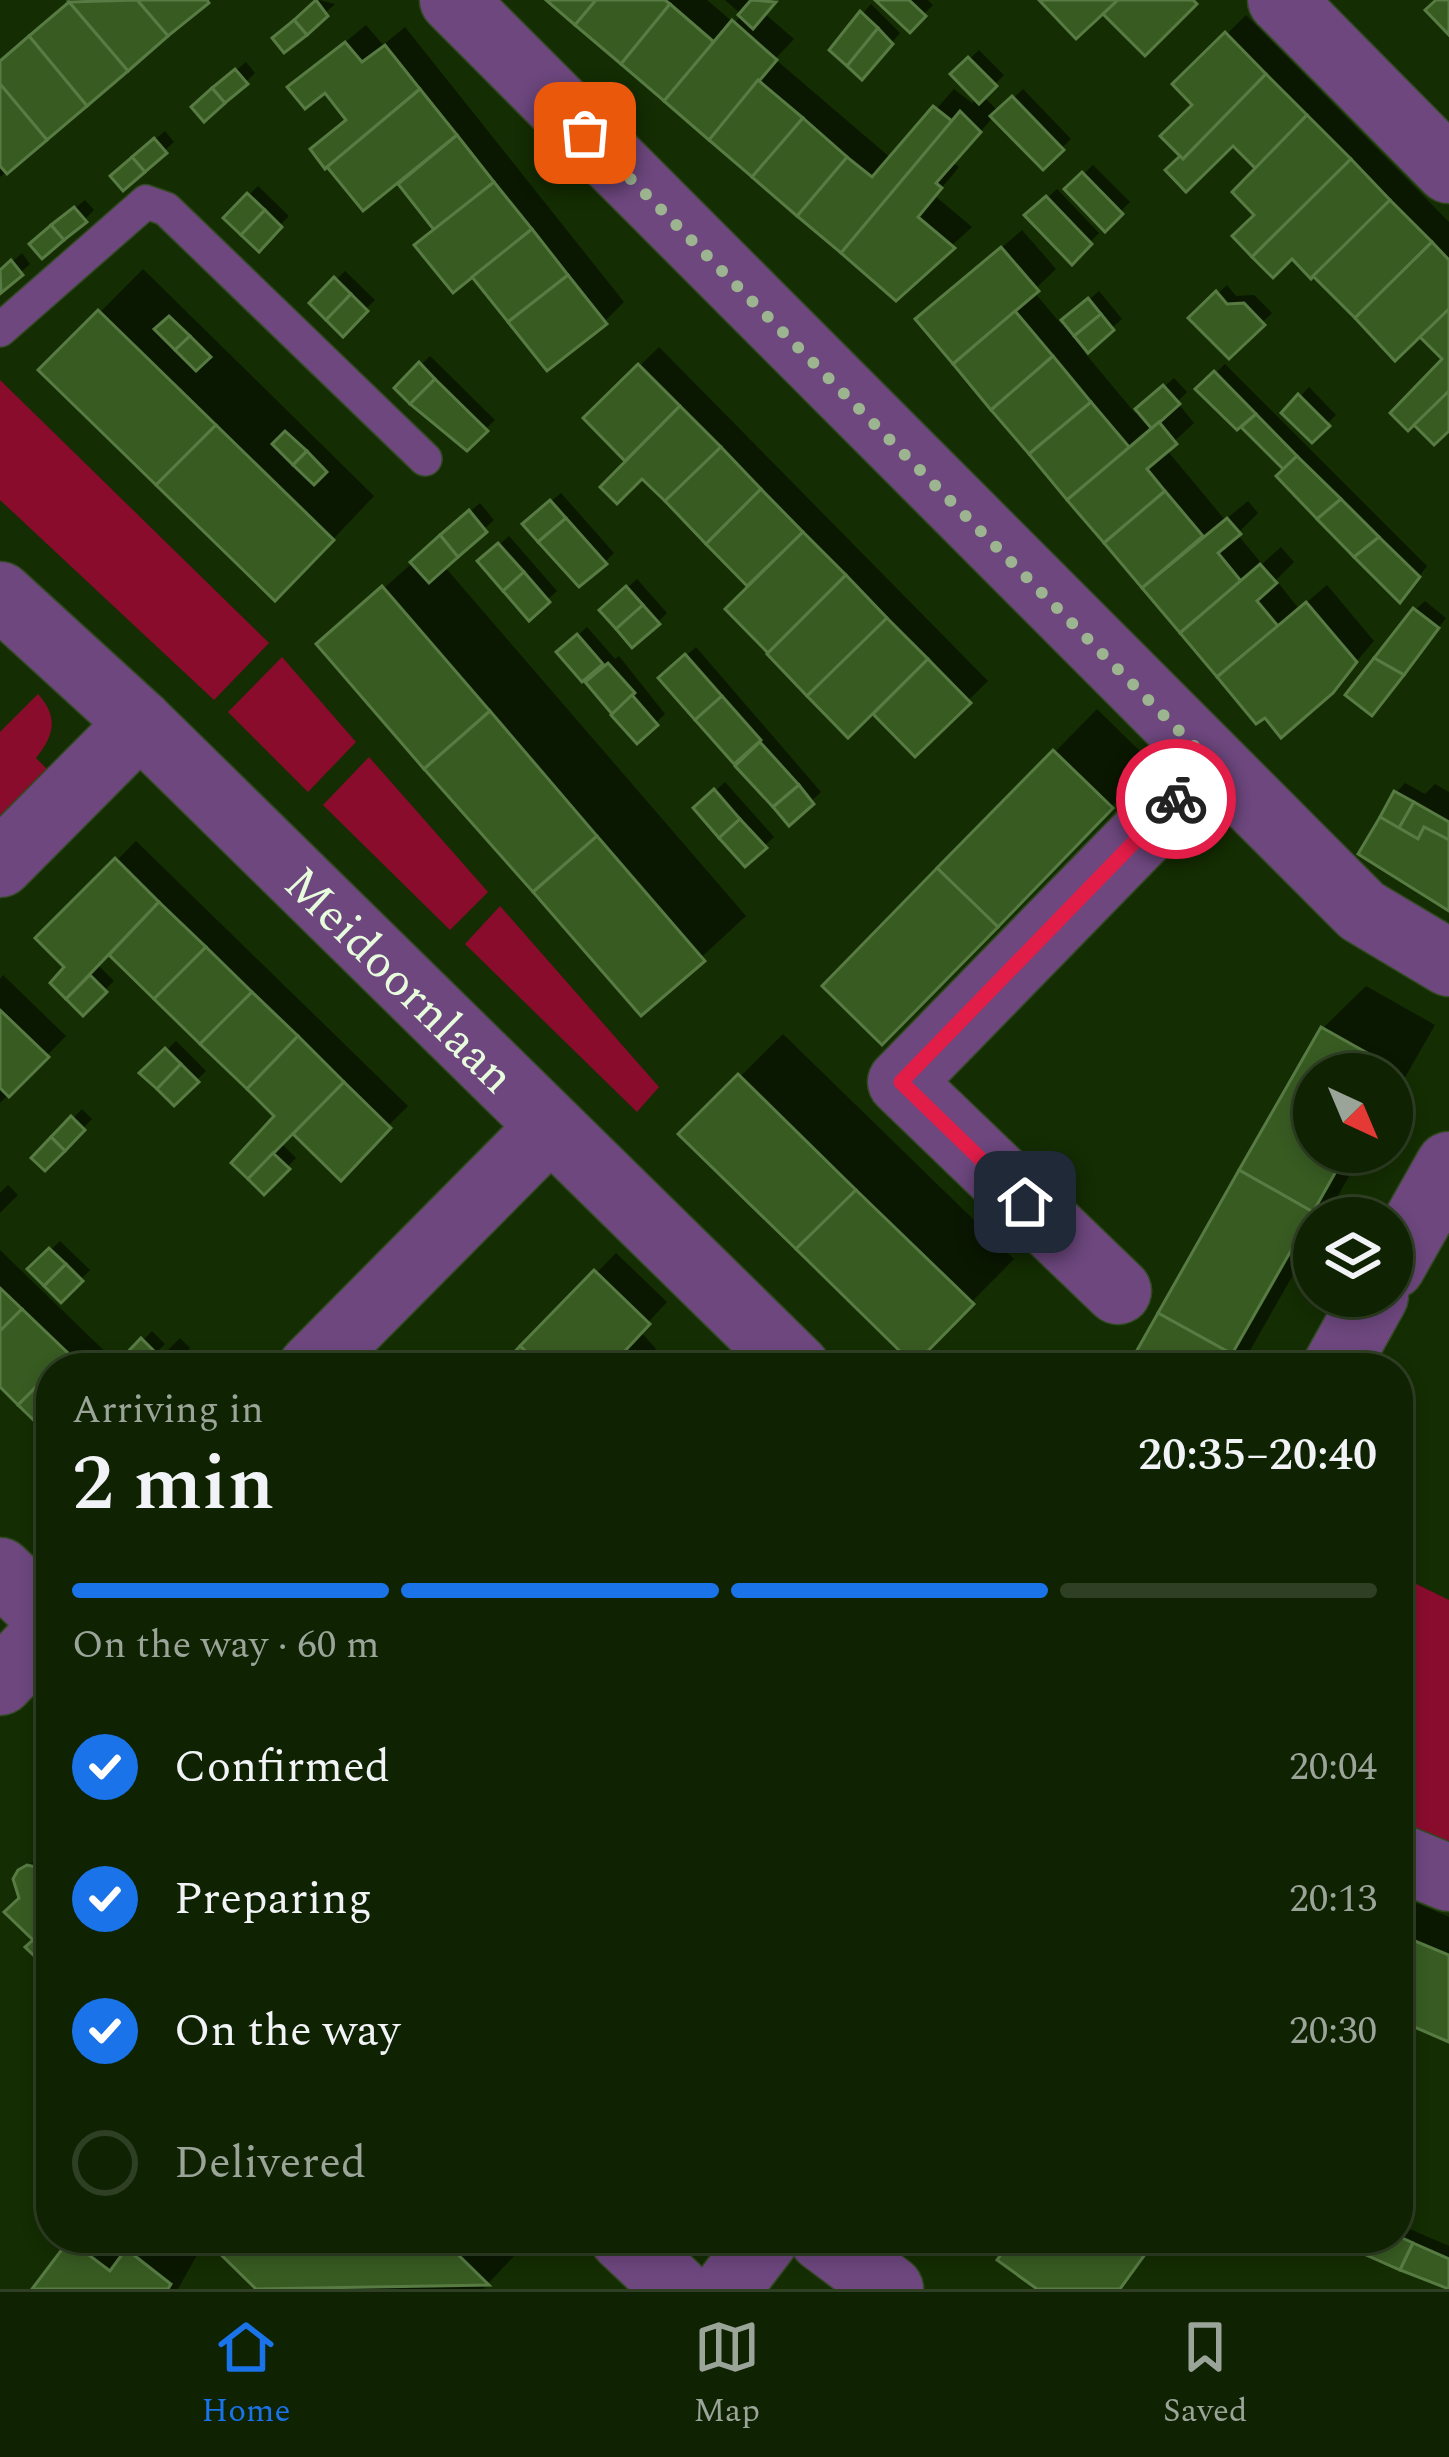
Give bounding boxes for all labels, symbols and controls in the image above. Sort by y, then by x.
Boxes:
pin [534,82,636,184]
icon: bag [552,100,618,166]
courier [1116,739,1236,859]
icon: bike [1143,766,1209,832]
street label: Meidoornlaan [267,850,531,1112]
north arrow [1293,1053,1413,1173]
map controls [1293,1053,1413,1317]
pin [974,1151,1076,1253]
icon: home [992,1169,1058,1235]
button: layers [1293,1197,1413,1317]
text: Arriving in [72,1381,264,1440]
text: 20:35–20:40 [1138,1421,1377,1490]
text: 2 min [72,1425,274,1544]
text: On the way · 60 m [72,1616,380,1675]
text: Confirmed [174,1733,390,1802]
icon: check [72,1734,138,1800]
text: 20:04 [1289,1738,1377,1797]
text: Preparing [174,1865,372,1934]
icon: check [72,1866,138,1932]
text: 20:13 [1289,1870,1377,1929]
text: On the way [174,1997,400,2066]
icon: check [72,1998,138,2064]
text: 20:30 [1289,2002,1377,2061]
text: Delivered [174,2129,366,2198]
tab: Home [202,2314,290,2436]
tab: Map [693,2314,760,2436]
tab: Saved [1163,2314,1248,2436]

